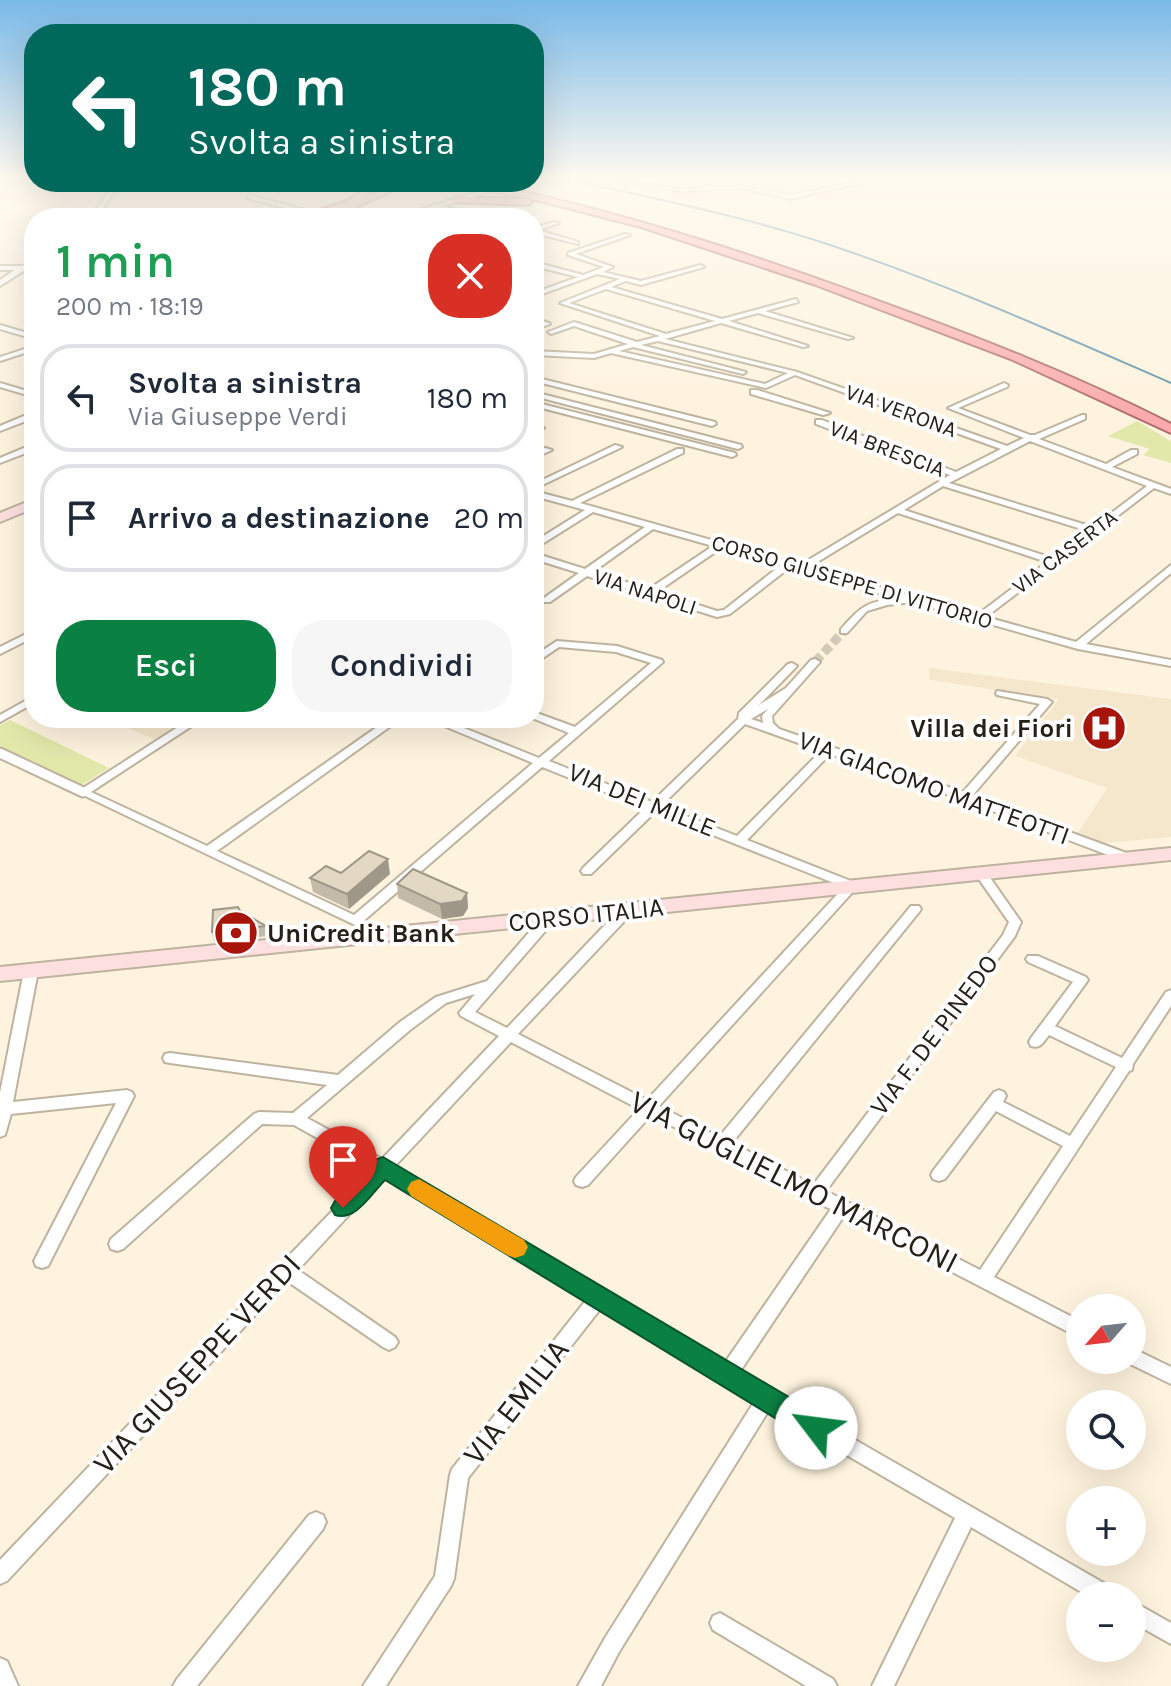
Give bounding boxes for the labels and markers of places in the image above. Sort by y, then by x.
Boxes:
hospital icon: Villa dei Fiori [1080,704,1128,752]
place label: Villa dei Fiori [910,713,1073,744]
bank icon: UniCredit Bank [212,909,260,957]
place label: UniCredit Bank [267,918,455,949]
pin [309,1126,377,1208]

